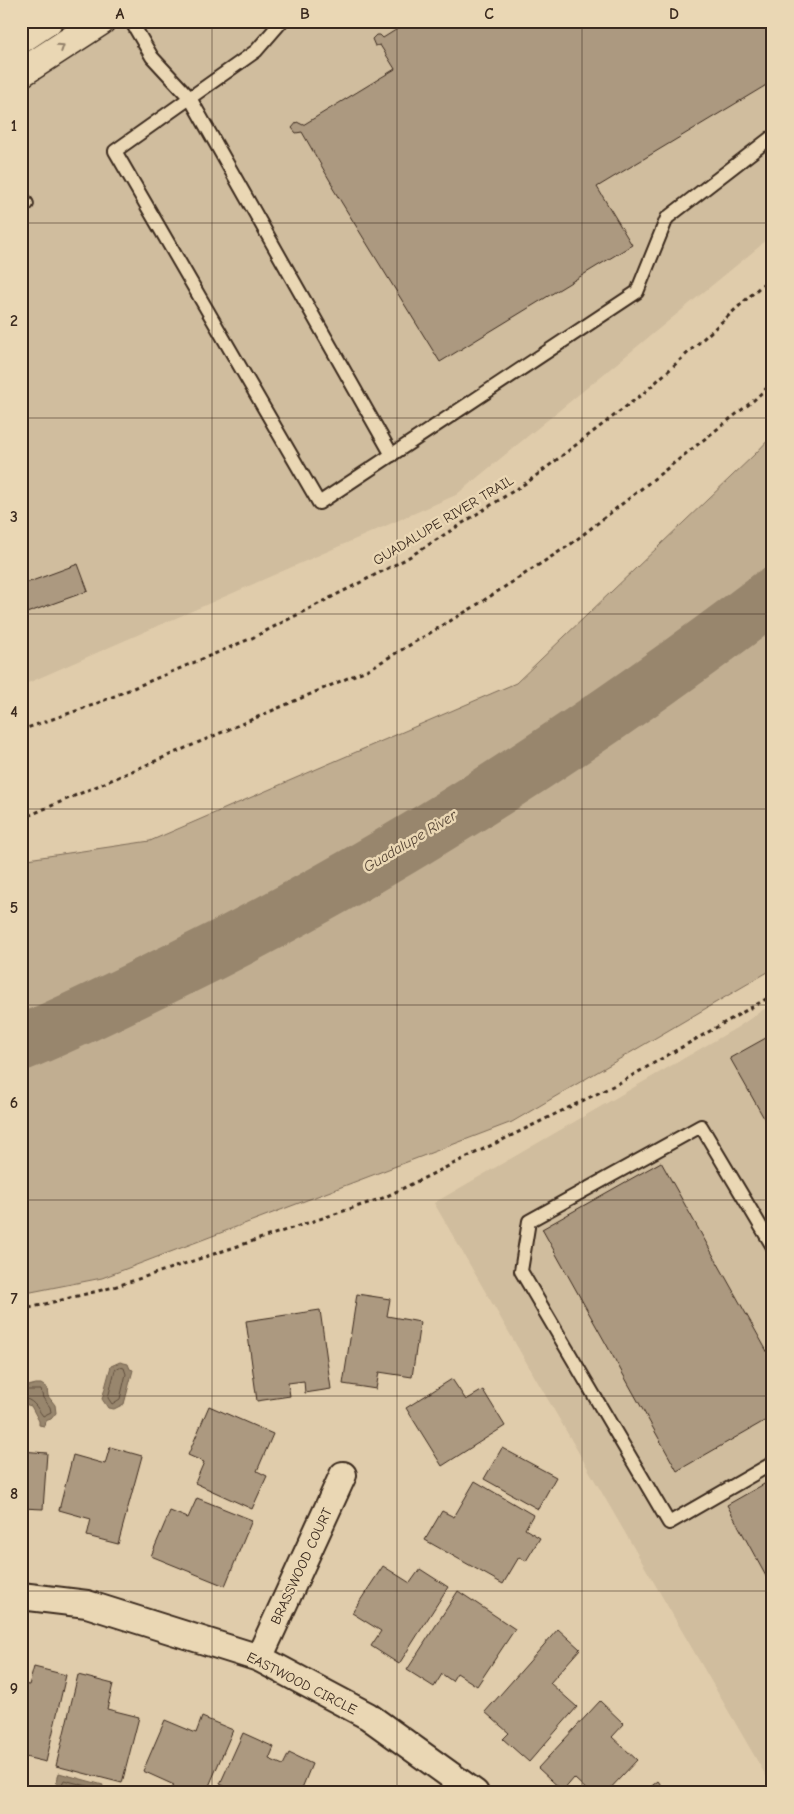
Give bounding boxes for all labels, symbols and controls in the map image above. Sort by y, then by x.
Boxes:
text: A [116,5,125,23]
text: B [300,5,310,23]
text: C [484,5,494,23]
text: D [669,5,679,23]
one-way arrow [56,44,65,53]
text: 1 [11,117,17,135]
text: 2 [10,312,18,330]
street label: GUADALUPE RIVER TRAIL [370,472,517,569]
text: 3 [10,508,18,526]
text: 4 [10,703,18,721]
water label: Guadalupe River [360,806,461,876]
text: 5 [10,899,18,917]
text: 6 [10,1094,18,1112]
text: 7 [10,1290,18,1308]
text: 8 [10,1485,18,1503]
street label: BRASSWOOD COURT [267,1505,336,1627]
street label: EASTWOOD CIRCLE [244,1648,360,1719]
text: 9 [10,1680,18,1698]

